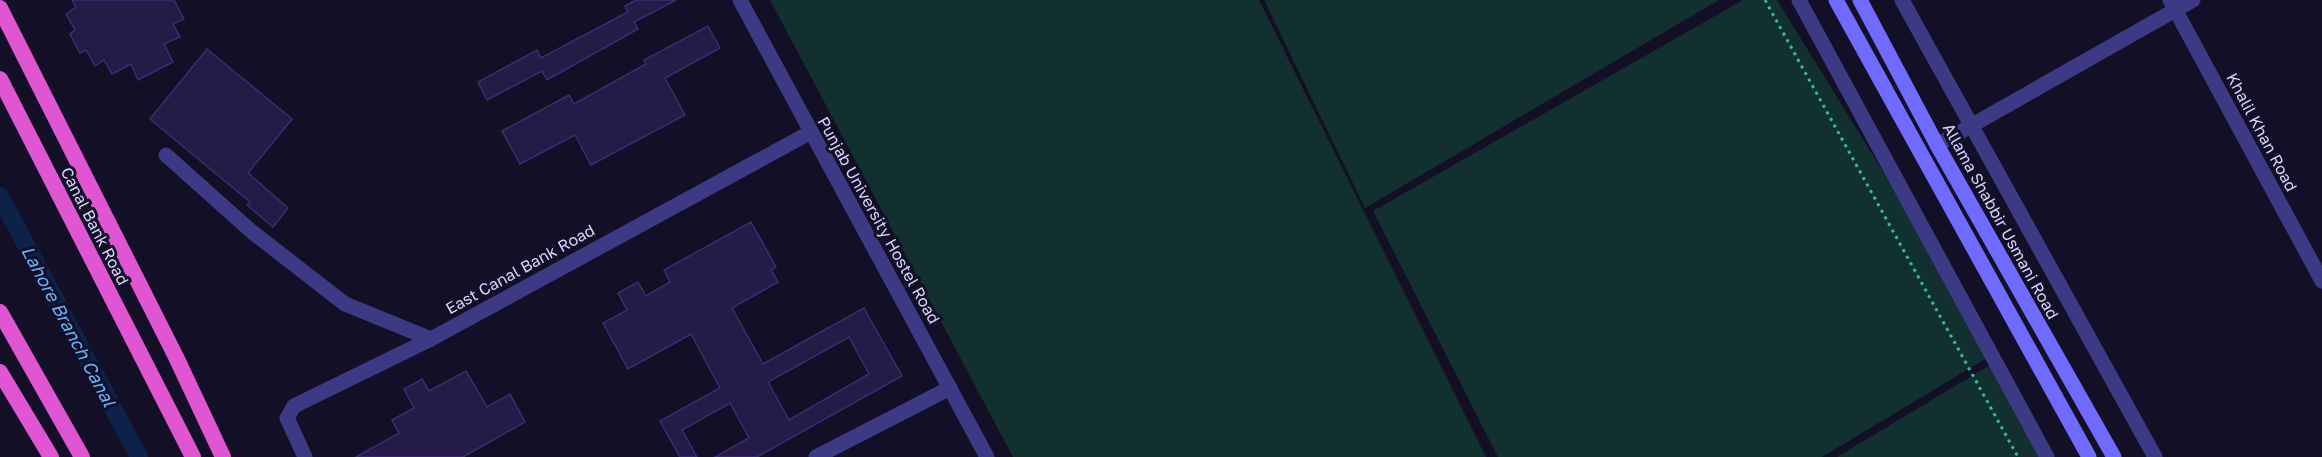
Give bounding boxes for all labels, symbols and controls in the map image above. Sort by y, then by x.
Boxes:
street label: Khalil Khan Road [2222,69,2302,195]
street label: Punjab University Hostel Road [814,113,944,327]
street label: Allama Shabbir Usmani Road [1939,120,2063,322]
street label: Canal Bank Road [57,164,133,288]
street label: East Canal Bank Road [442,220,598,318]
water label: Lahore Branch Canal [17,242,121,411]

